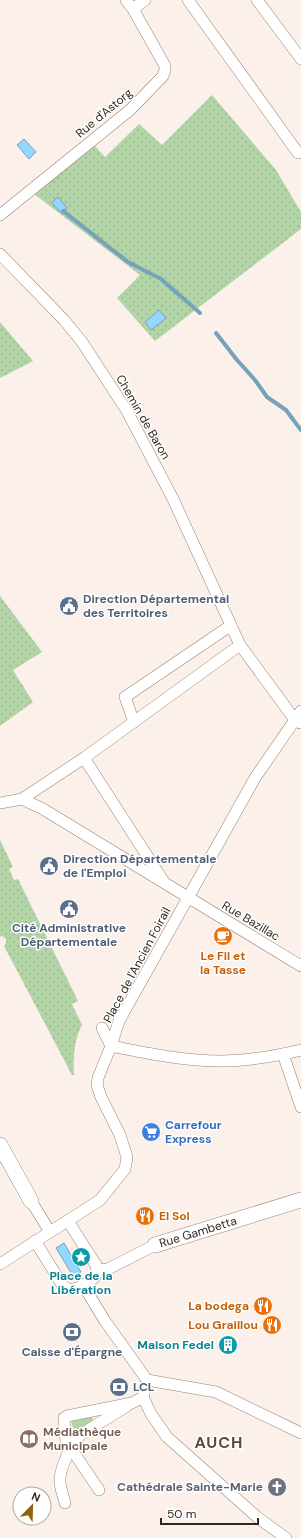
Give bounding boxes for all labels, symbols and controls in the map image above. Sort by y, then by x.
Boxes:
street label: Rue d'Astorg [72,84,136,141]
street label: Chemin de Baron [112,372,174,462]
place label: Direction Départemental des Territoires [83,591,229,621]
public building icon: Direction Départemental des Territoires [58,595,80,617]
place label: Direction Départementale de l'Emploi [63,851,216,881]
public building icon: Direction Départementale de l'Emploi [38,855,60,877]
street label: Rue Bazillac [219,897,283,945]
public building icon: Cité Administrative Départementale [58,898,80,920]
street label: Place de l'Ancien Foirail [100,904,174,1026]
place label: Cité Administrative Départementale [12,920,126,950]
cafe icon: Le Fil et la Tasse [212,925,234,947]
place label: Le Fil et la Tasse [200,948,246,978]
place label: Carrefour Express [165,1117,222,1147]
supermarket icon: Carrefour Express [140,1121,162,1143]
restaurant icon: El Sol [134,1205,156,1227]
place label: El Sol [159,1208,190,1224]
street label: Rue Gambetta [157,1213,239,1251]
place icon: Place de la Libération [70,1246,92,1268]
place label: Place de la Libération [49,1268,113,1298]
restaurant icon: La bodega [252,1295,274,1317]
place label: La bodega [188,1298,249,1314]
restaurant icon: Lou Graillou [261,1314,283,1336]
place label: Lou Graillou [188,1317,258,1333]
bank icon: Caisse d'Épargne [61,1321,83,1343]
building icon: Maison Fedel [217,1334,239,1356]
place label: Maison Fedel [137,1337,214,1353]
place label: Caisse d'Épargne [22,1344,122,1360]
bank icon: LCL [108,1376,130,1398]
place label: LCL [133,1379,155,1395]
place label: Médiathèque Municipale [43,1424,121,1454]
library icon: Médiathèque Municipale [18,1428,40,1450]
district label: AUCH [194,1432,244,1453]
church icon: Cathédrale Sainte-Marie [266,1476,288,1498]
place label: Cathédrale Sainte-Marie [117,1479,263,1495]
north arrow [12,1486,52,1526]
text: N [29,1489,42,1505]
scale bar [161,1500,258,1526]
text: 50 m [167,1506,196,1522]

